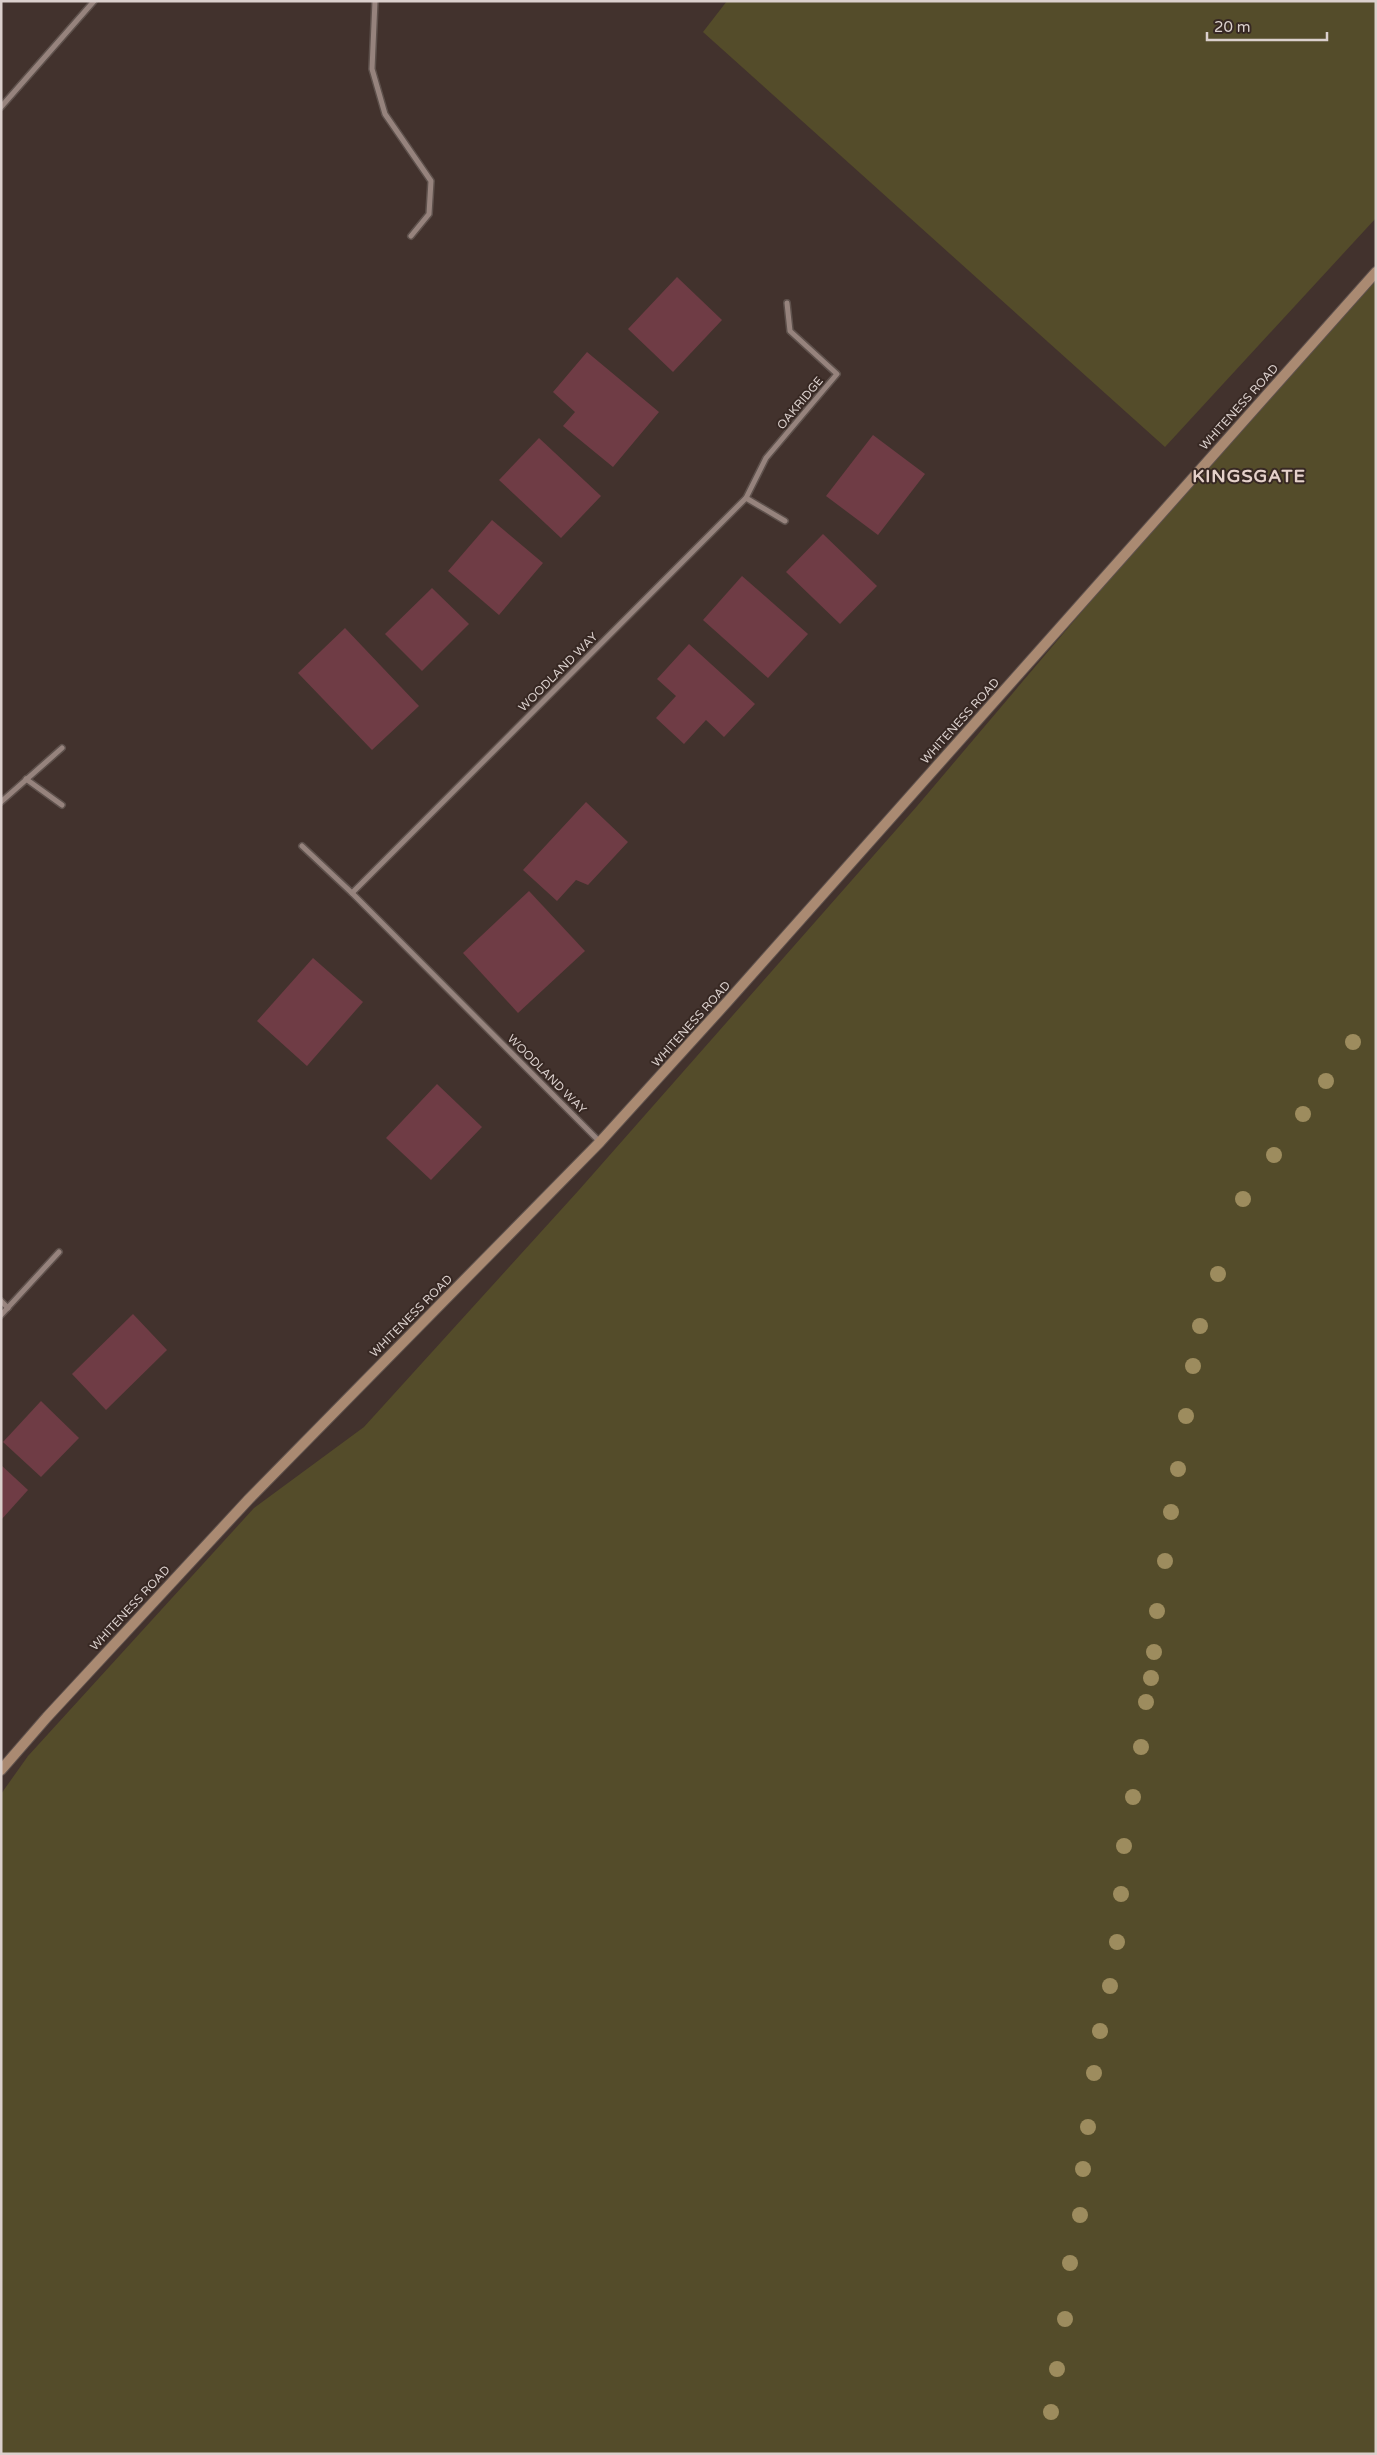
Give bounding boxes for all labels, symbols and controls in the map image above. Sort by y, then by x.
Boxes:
scale bar [1207,10,1327,42]
text: 20 m [1214,18,1251,36]
street label: WHITENESS ROAD [1197,361,1281,453]
street label: OAKRIDGE [774,374,826,432]
district label: KINGSGATE [1192,465,1306,487]
street label: WOODLAND WAY [516,629,601,714]
street label: WHITENESS ROAD [918,675,1002,767]
street label: WHITENESS ROAD [649,978,733,1070]
street label: WOODLAND WAY [505,1032,590,1117]
street label: WHITENESS ROAD [367,1272,455,1360]
street label: WHITENESS ROAD [87,1563,173,1653]

